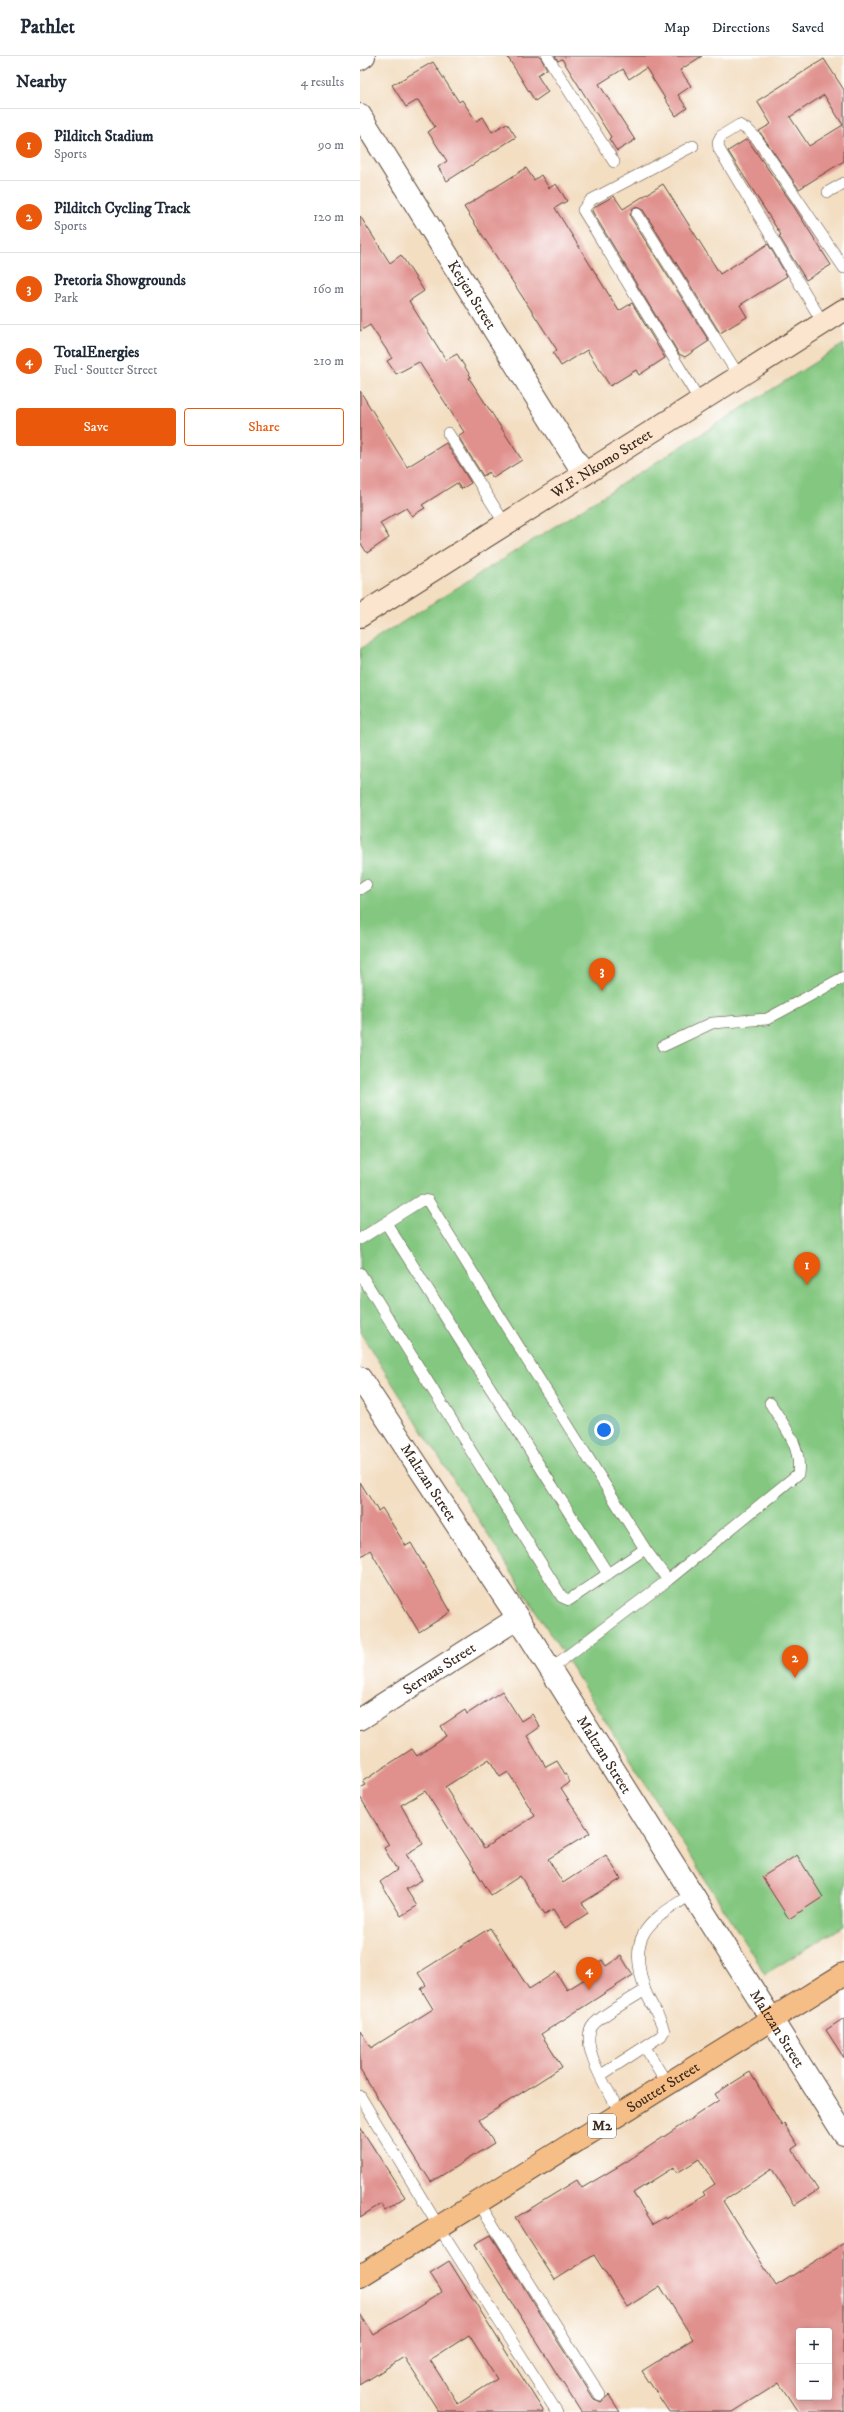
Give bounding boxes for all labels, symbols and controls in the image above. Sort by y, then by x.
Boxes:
text: Pathlet [20,16,75,39]
text: Map [664,19,690,37]
text: Directions [712,19,770,37]
text: Saved [792,19,824,37]
text: Nearby [16,71,66,93]
text: 4 results [301,74,344,90]
text: Pilditch Stadium [54,127,154,146]
text: 1 [27,137,31,153]
text: 90 m [318,137,344,153]
text: Sports [54,146,87,162]
text: Pilditch Cycling Track [54,199,190,218]
text: 2 [26,209,32,225]
text: 120 m [313,209,344,225]
text: Sports [54,218,87,234]
street label: Ketjen Street [444,257,501,333]
text: Pretoria Showgrounds [54,271,186,290]
text: 3 [27,281,31,297]
text: 160 m [313,281,344,297]
text: Park [54,290,78,306]
text: TotalEnergies [54,343,139,362]
text: 4 [25,353,33,369]
text: 210 m [313,353,344,369]
text: Fuel · Soutter Street [54,362,157,378]
button: Save [16,408,176,446]
button: Share [184,408,344,446]
street label: W.F. Nkomo Street [547,424,656,503]
pin: 3 [589,958,615,991]
pin: 1 [794,1252,820,1285]
your location [594,1420,614,1440]
street label: Maltzan Street [396,1440,461,1525]
street label: Servaas Street [399,1638,479,1699]
pin: 2 [782,1645,808,1678]
street label: Maltzan Street [573,1712,636,1797]
pin: 4 [576,1957,602,1990]
street label: Maltzan Street [746,1986,809,2071]
street label: Soutter Street [623,2057,703,2117]
road number: M2 [588,2114,616,2138]
map controls [796,2328,832,2400]
button: + [796,2328,832,2364]
button: − [796,2364,832,2400]

